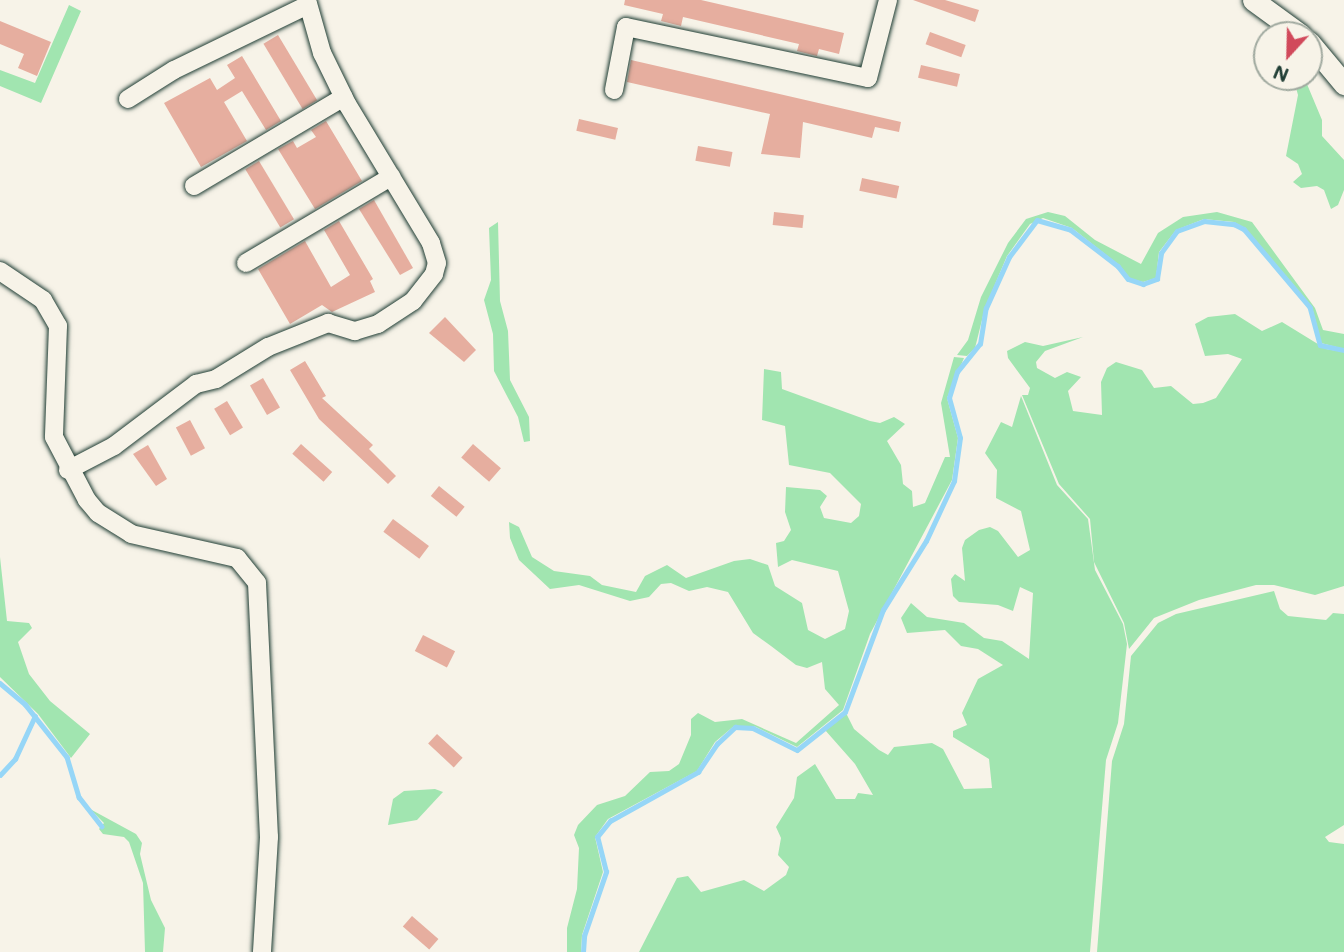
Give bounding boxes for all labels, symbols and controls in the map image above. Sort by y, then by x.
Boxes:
north arrow [1253,21,1323,91]
text: N [1269,60,1292,88]

